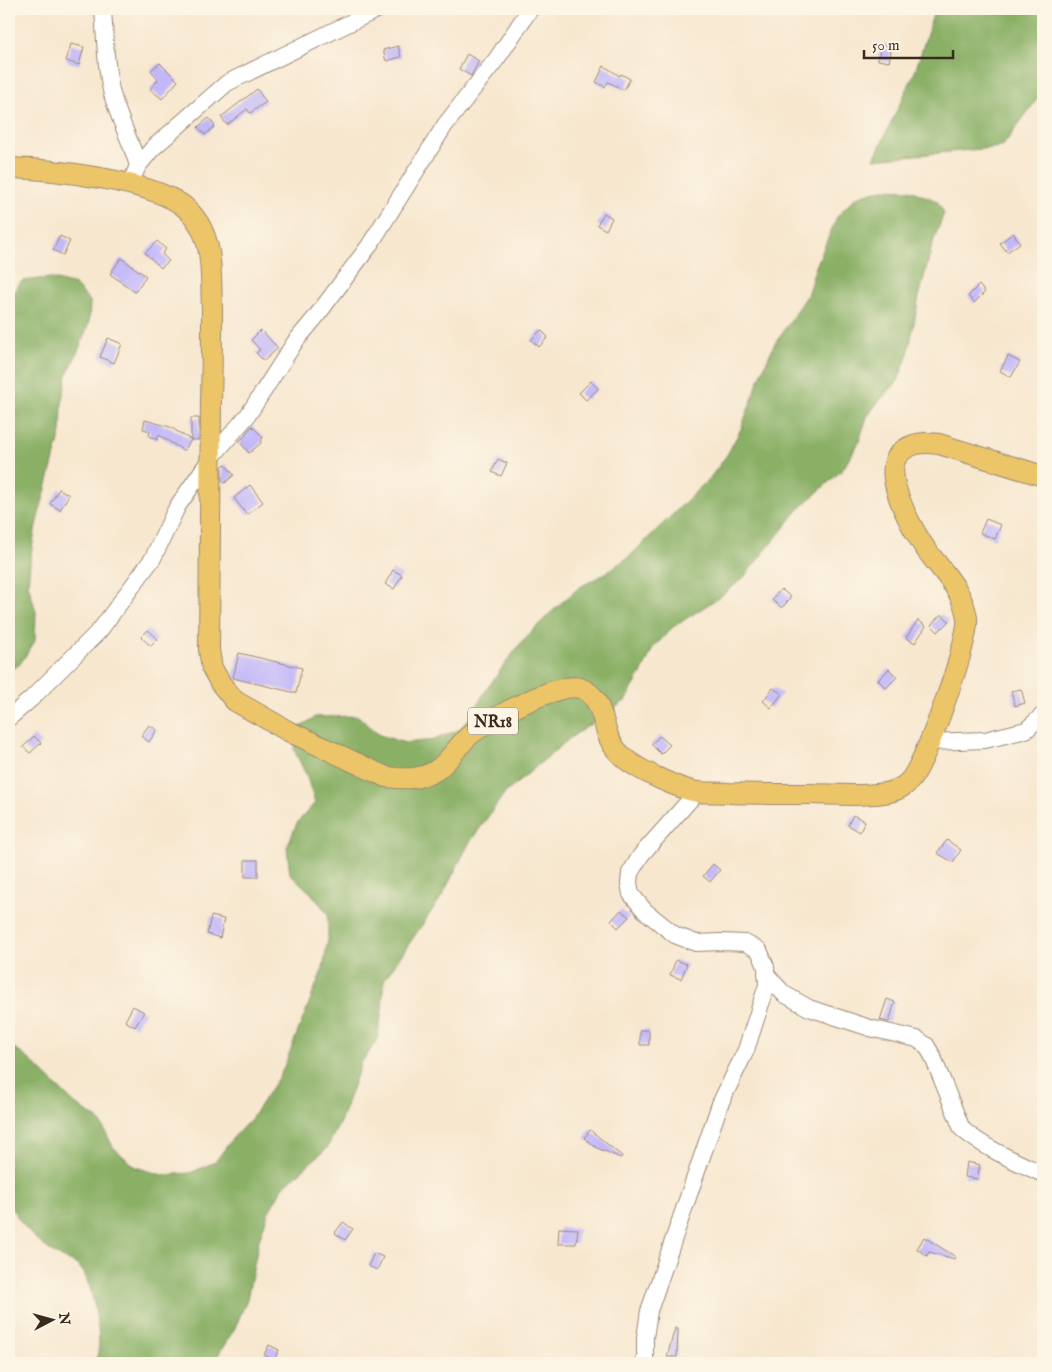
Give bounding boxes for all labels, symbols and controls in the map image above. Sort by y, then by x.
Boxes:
scale bar [864,28,953,60]
text: 50 m [872,36,900,55]
road number: NR18 [468,708,518,734]
north arrow [28,1294,78,1344]
text: N [54,1311,74,1326]

